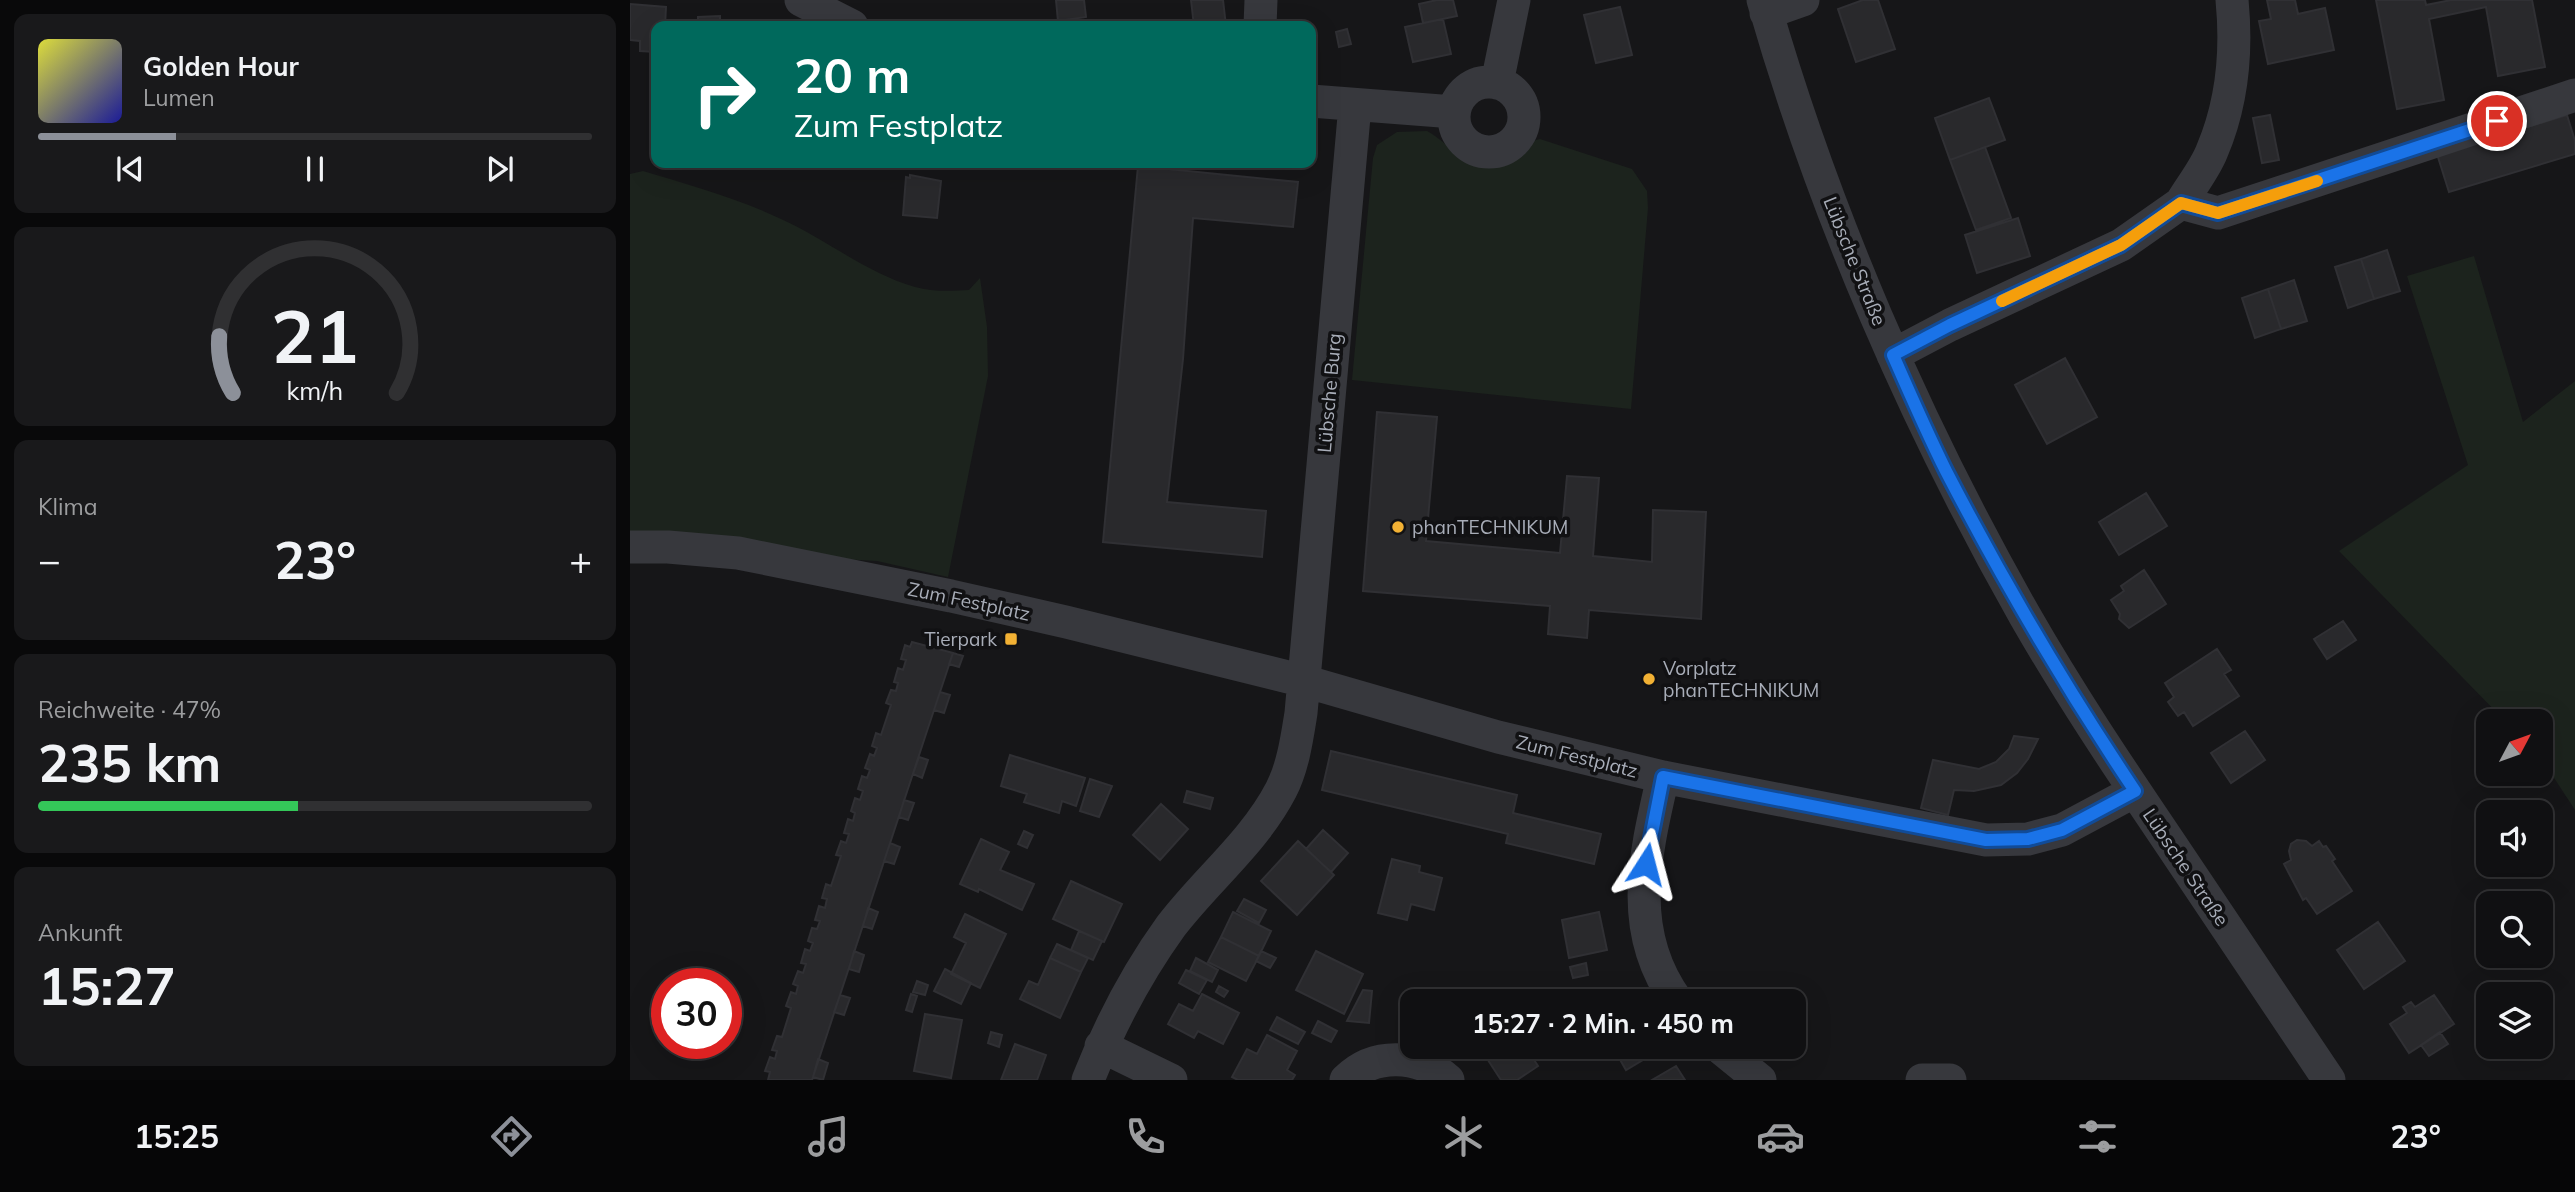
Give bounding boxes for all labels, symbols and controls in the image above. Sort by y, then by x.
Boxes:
text: 20 m [794,44,910,105]
icon: right [679,49,770,140]
text: Golden Hour [143,50,299,83]
text: Lumen [143,83,215,112]
pin [2467,91,2527,151]
icon: arrive [2478,102,2516,140]
text: Zum Festplatz [794,105,1003,145]
icon: previous [111,150,149,188]
icon: pause [296,150,334,188]
icon: next [481,150,519,188]
street label: Lübsche Straße [1818,193,1892,329]
text: 21 [271,290,359,381]
street label: Lübsche Burg [1312,332,1346,454]
text: km/h [287,375,343,406]
text: Klima [38,492,98,521]
place label: phanTECHNIKUM [1412,515,1568,539]
marker: phanTECHNIKUM [1390,519,1406,535]
text: 23° [274,527,356,592]
text: − [38,536,61,584]
text: + [569,536,592,584]
street label: Zum Festplatz [906,576,1032,626]
place label: Tierpark [924,627,997,651]
marker: Tierpark [1003,631,1019,647]
place label: Vorplatz phanTECHNIKUM [1663,656,1819,702]
marker: Vorplatz phanTECHNIKUM [1641,671,1657,687]
text: Reichweite · 47% [38,695,221,724]
north arrow [2476,709,2553,786]
map controls [2476,709,2553,1059]
street label: Zum Festplatz [1514,729,1640,783]
text: 235 km [38,730,221,795]
button: sound [2476,800,2553,877]
street label: Lübsche Straße [2138,804,2234,930]
position arrow [1609,827,1683,901]
button: search [2476,891,2553,968]
text: Ankunft [38,918,122,947]
text: 15:27 [38,953,176,1018]
speed limit sign: 30 [651,968,742,1059]
button: layers [2476,982,2553,1059]
text: 15:27 · 2 Min. · 450 m [1472,1007,1734,1040]
icon: directions [487,1112,536,1161]
icon: music [804,1112,853,1161]
icon: phone [1121,1112,1170,1161]
icon: climate [1439,1112,1488,1161]
icon: car [1756,1112,1805,1161]
icon: filters [2073,1112,2122,1161]
text: 15:25 [134,1116,219,1156]
text: 23° [2390,1116,2441,1156]

